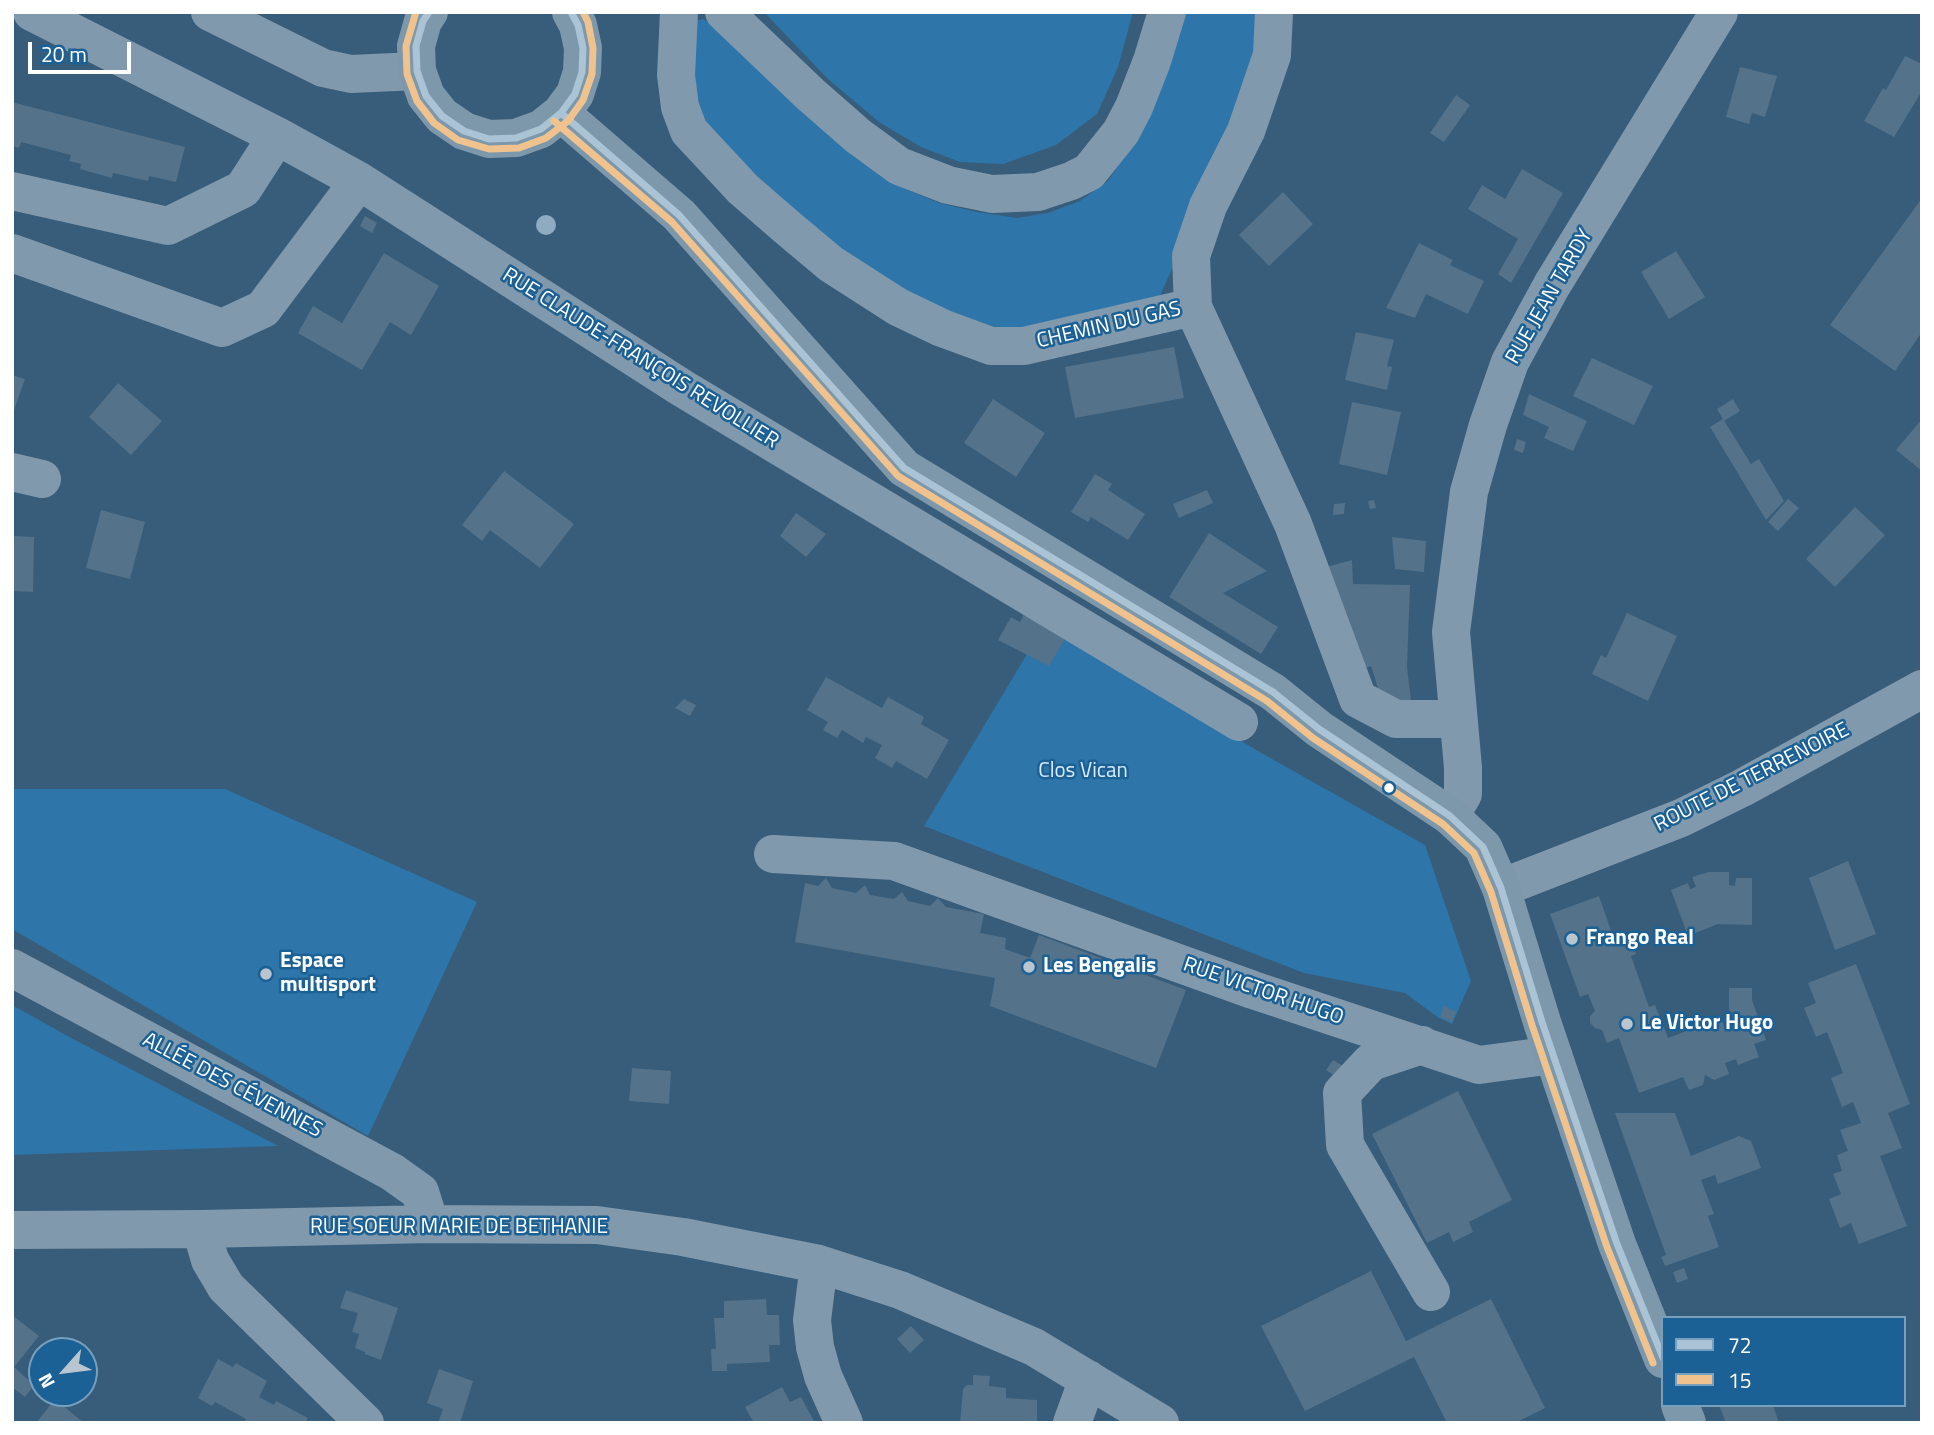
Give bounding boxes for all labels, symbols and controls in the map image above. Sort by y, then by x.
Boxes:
scale bar [32,28,135,72]
text: 20 m [41,38,87,70]
street label: RUE JEAN TARDY [1501,225,1599,369]
street label: RUE CLAUDE-FRANÇOIS REVOLLIER [497,263,783,455]
street label: CHEMIN DU GAS [1034,297,1184,355]
street label: ROUTE DE TERRENOIRE [1650,718,1854,838]
park label: Clos Vican [1038,759,1128,785]
unlabelled marker [1382,781,1396,795]
place label: Frango Real [1586,926,1694,952]
marker: Frango Real [1564,931,1580,947]
place label: Espace multisport [280,949,376,999]
street label: RUE VICTOR HUGO [1179,953,1347,1031]
place label: Les Bengalis [1043,954,1156,980]
marker: Les Bengalis [1021,959,1037,975]
marker: Espace multisport [258,966,274,982]
place label: Le Victor Hugo [1641,1011,1773,1037]
marker: Le Victor Hugo [1619,1016,1635,1032]
street label: ALLÉE DES CÉVENNES [138,1028,326,1144]
street label: RUE SOEUR MARIE DE BETHANIE [310,1215,608,1241]
legend [1661,1316,1906,1407]
text: 72 [1728,1329,1752,1361]
north arrow [28,1337,98,1407]
text: 15 [1728,1364,1752,1396]
text: N [30,1369,62,1394]

